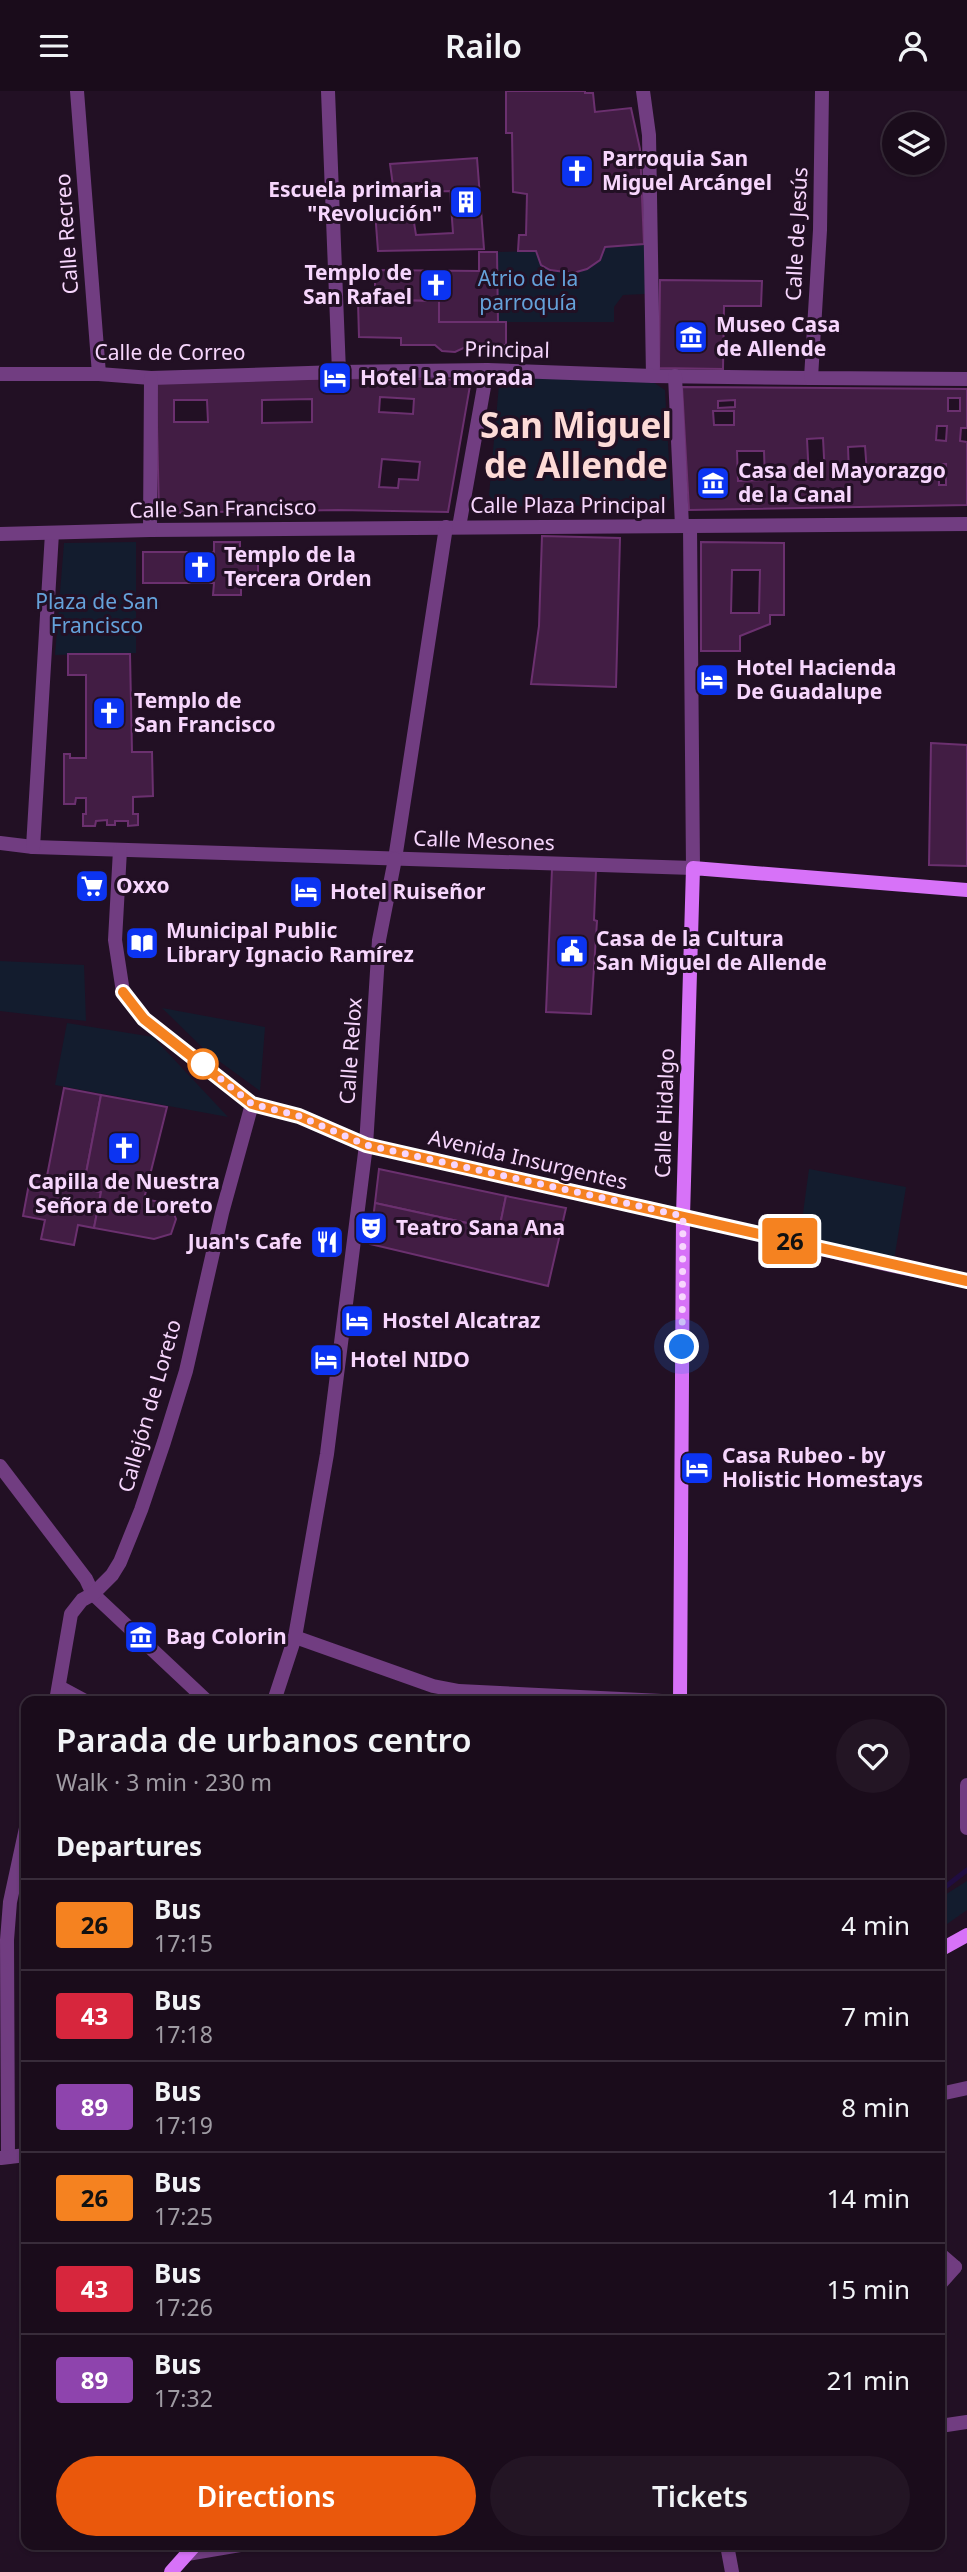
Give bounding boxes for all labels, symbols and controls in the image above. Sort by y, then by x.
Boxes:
text: Railo [445,24,522,67]
icon: menu [35,27,73,65]
icon: person [894,27,932,65]
map controls [882,112,945,175]
button: layers [882,112,945,175]
place label: Parroquia San Miguel Arcángel [602,144,772,196]
church icon: Parroquia San Miguel Arcángel [558,152,596,190]
street label: Calle de Jesús [779,166,813,302]
street label: Calle Recreo [48,173,84,295]
place label: Escuela primaria "Revolución" [268,175,442,227]
building icon: Escuela primaria "Revolución" [447,183,485,221]
place label: Templo de San Rafael [303,258,412,310]
park label: Atrio de la parroquía [478,264,578,316]
church icon: Templo de San Rafael [417,266,455,304]
place label: Museo Casa de Allende [716,310,840,362]
museum icon: Museo Casa de Allende [672,318,710,356]
street label: Principal [464,334,550,364]
street label: Calle de Correo [95,338,245,366]
hotel icon: Hotel La morada [316,359,354,397]
place label: Hotel La morada [360,363,533,391]
district label: San Miguel de Allende [480,401,672,488]
place label: Casa del Mayorazgo de la Canal [738,456,946,508]
museum icon: Casa del Mayorazgo de la Canal [694,464,732,502]
street label: Calle Plaza Principal [470,491,666,519]
street label: Calle San Francisco [129,492,317,524]
place label: Templo de la Tercera Orden [224,540,372,592]
church icon: Templo de la Tercera Orden [181,548,219,586]
park label: Plaza de San Francisco [35,587,159,639]
place label: Hotel Hacienda De Guadalupe [736,653,896,705]
hotel icon: Hotel Hacienda De Guadalupe [693,661,731,699]
place label: Templo de San Francisco [134,686,276,738]
church icon: Templo de San Francisco [90,694,128,732]
street label: Calle Mesones [413,824,555,856]
supermarket icon: Oxxo [73,867,111,905]
place label: Oxxo [116,871,170,899]
hotel icon: Hotel Ruiseñor [287,873,325,911]
place label: Hotel Ruiseñor [330,877,486,905]
place label: Municipal Public Library Ignacio Ramírez [166,916,414,968]
library icon: Municipal Public Library Ignacio Ramírez [123,924,161,962]
place label: Casa de la Cultura San Miguel de Allende [596,924,827,976]
public building icon: Casa de la Cultura San Miguel de Allende [553,932,591,970]
street label: Calle Relox [332,997,368,1105]
street label: Calle Hidalgo [648,1048,680,1178]
unlabelled marker [188,1049,218,1079]
street label: Avenida Insurgentes [426,1123,630,1196]
church icon: Capilla de Nuestra Señora de Loreto [105,1129,143,1167]
place label: Capilla de Nuestra Señora de Loreto [28,1167,220,1219]
theatre icon: Teatro Sana Ana [352,1209,390,1247]
place label: Teatro Sana Ana [396,1213,565,1241]
line badge: 26 [758,1218,822,1264]
restaurant icon: Juan's Cafe [308,1223,346,1261]
text: 26 [776,1224,804,1257]
place label: Juan's Cafe [186,1227,302,1255]
hotel icon: Hostel Alcatraz [338,1302,376,1340]
place label: Hostel Alcatraz [382,1306,540,1334]
street label: Callejón de Loreto [111,1316,187,1495]
your location [664,1329,699,1364]
hotel icon: Hotel NIDO [307,1341,345,1379]
place label: Hotel NIDO [350,1345,470,1373]
place label: Casa Rubeo - by Holistic Homestays [722,1441,923,1493]
hotel icon: Casa Rubeo - by Holistic Homestays [678,1449,716,1487]
museum icon: Bag Colorin [122,1618,160,1656]
place label: Bag Colorin [166,1622,287,1650]
text: Parada de urbanos centro [56,1717,472,1762]
button: heart [836,1719,910,1793]
text: Walk · 3 min · 230 m [56,1766,272,1798]
text: Departures [56,1828,202,1864]
text: Bus [154,1891,201,1927]
text: 4 min [841,1907,910,1943]
text: 26 [81,1908,108,1941]
text: 17:15 [154,1927,213,1959]
text: Bus [154,1982,201,2018]
text: 7 min [841,1998,910,2034]
text: 43 [81,1999,108,2032]
text: 17:18 [154,2018,213,2050]
text: Bus [154,2073,201,2109]
text: 8 min [841,2089,910,2125]
text: 89 [81,2090,108,2123]
text: 17:19 [154,2109,213,2141]
text: Bus [154,2164,201,2200]
text: 14 min [826,2180,910,2216]
text: 26 [81,2181,108,2214]
text: 17:25 [154,2200,213,2232]
text: Bus [154,2255,201,2291]
text: 15 min [826,2271,910,2307]
text: 43 [81,2272,108,2305]
text: 17:26 [154,2291,213,2323]
text: Bus [154,2346,201,2382]
text: 21 min [826,2362,910,2398]
text: 89 [81,2363,108,2396]
text: 17:32 [154,2382,213,2414]
button: Directions [56,2456,476,2536]
button: Tickets [490,2456,910,2536]

